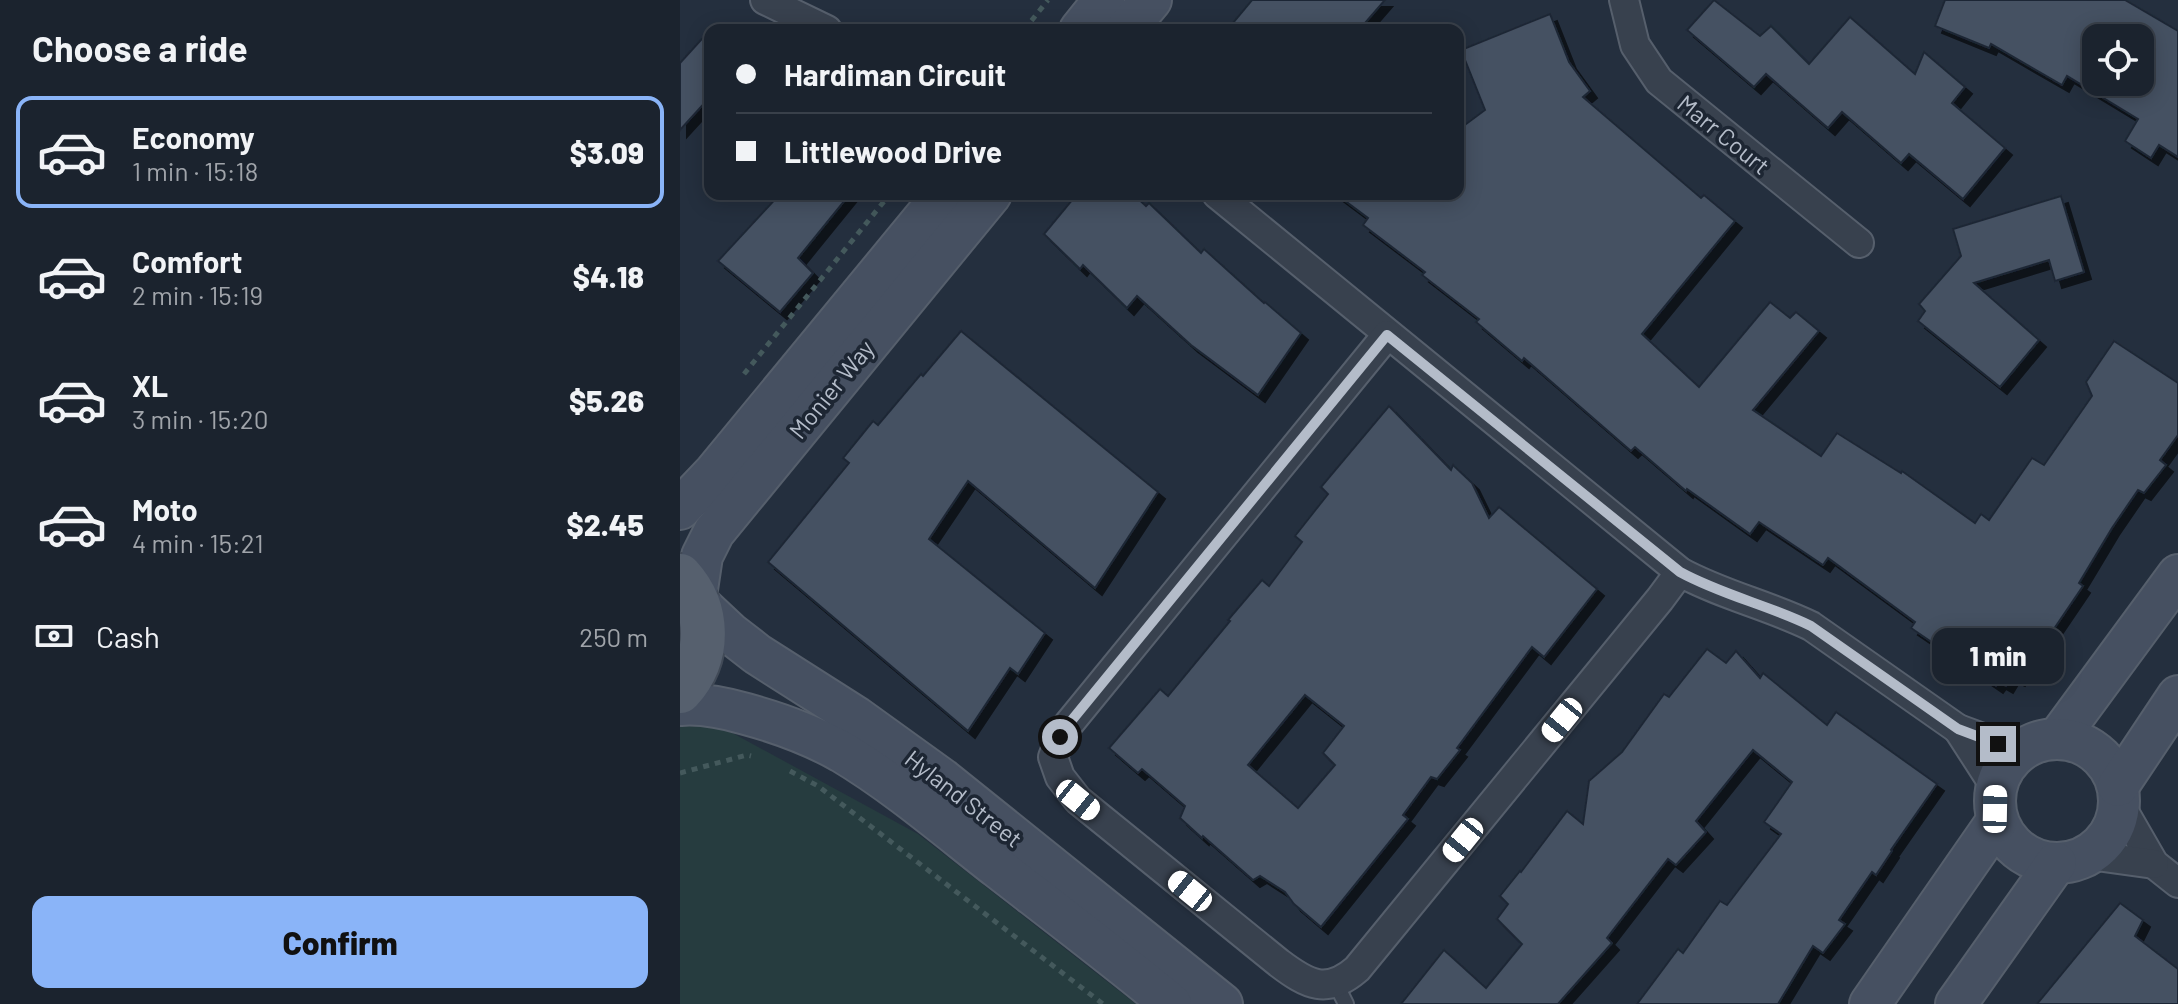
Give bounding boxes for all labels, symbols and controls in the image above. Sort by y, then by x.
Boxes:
map controls [2082,24,2154,96]
button: locate [2082,24,2154,96]
text: Choose a ride [32,26,248,69]
text: Hardiman Circuit [784,56,1006,92]
street label: Marr Court [1672,88,1776,180]
icon: car [36,116,108,188]
text: Economy [132,119,255,155]
text: Littlewood Drive [784,133,1002,169]
text: $3.09 [570,134,644,170]
text: 1 min · 15:18 [132,155,258,186]
icon: car [36,240,108,312]
text: Comfort [132,243,242,279]
text: $4.18 [573,258,644,294]
text: 2 min · 15:19 [132,279,263,310]
street label: Monier Way [782,334,880,444]
icon: car [36,364,108,436]
text: XL [132,367,168,403]
text: $5.26 [569,382,644,418]
text: 3 min · 15:20 [132,403,269,434]
icon: car [36,488,108,560]
text: Moto [132,491,198,527]
text: $2.45 [567,506,644,542]
text: 4 min · 15:21 [132,527,263,558]
icon: cash [32,614,76,658]
text: Cash [96,618,160,654]
text: 250 m [579,621,648,652]
callout: 1 min [1932,628,2064,684]
text: 1 min [1969,640,2027,671]
car [1538,694,1586,746]
route start [1042,719,1078,755]
route end [1980,726,2016,762]
street label: Hyland Street [900,743,1028,853]
car [1052,776,1104,824]
car [1983,785,2007,833]
car [1439,814,1487,866]
car [1164,867,1216,915]
button: Confirm [32,896,648,988]

